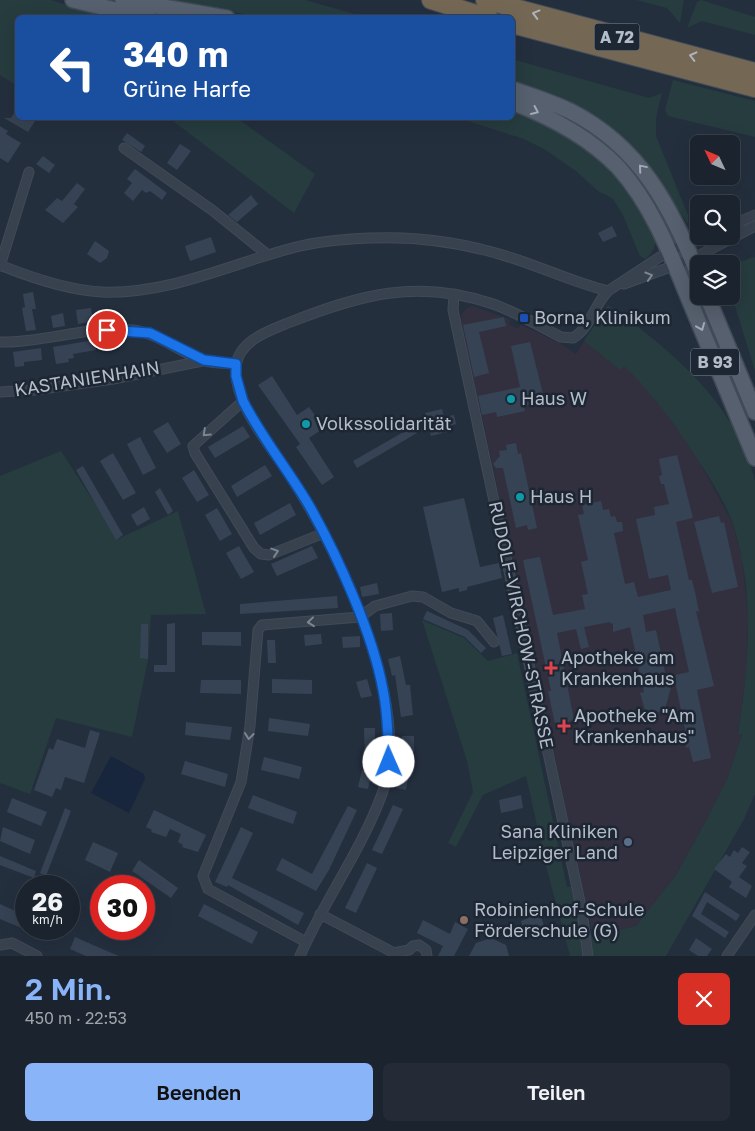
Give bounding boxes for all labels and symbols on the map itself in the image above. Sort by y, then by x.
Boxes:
one-way arrow [533,10,541,20]
road number: A 72 [594,24,640,51]
one-way arrow [689,51,698,62]
one-way arrow [530,105,539,116]
north arrow [690,135,740,185]
one-way arrow [638,165,647,174]
one-way arrow [644,271,652,281]
place label: Borna, Klinikum [534,306,671,328]
pin [86,309,128,351]
marker: Borna, Klinikum [518,312,530,324]
one-way arrow [695,323,705,331]
road number: B 93 [691,348,739,376]
street label: KASTANIENHAIN [13,356,161,400]
place label: Haus W [521,387,587,409]
marker: Haus W [505,393,517,405]
place label: Volkssolidarität [316,412,452,434]
marker: Volkssolidarität [300,418,312,430]
one-way arrow [203,427,212,436]
place label: Haus H [530,485,592,507]
marker: Haus H [514,491,526,503]
street label: RUDOLF-VIRCHOW-STRASSE [485,499,559,751]
one-way arrow [270,548,279,558]
one-way arrow [307,616,315,627]
place label: Apotheke am Krankenhaus [561,646,675,689]
marker: Apotheke am Krankenhaus [545,662,557,674]
place label: Apotheke "Am Krankenhaus" [574,704,695,747]
marker: Apotheke "Am Krankenhaus" [558,720,570,732]
one-way arrow [244,732,255,740]
position arrow [362,735,414,787]
place label: Sana Kliniken Leipziger Land [492,820,618,863]
marker: Sana Kliniken Leipziger Land [622,836,634,848]
speed limit sign: 30 [90,875,155,940]
place label: Robinienhof-Schule Förderschule (G) [474,898,644,941]
marker: Robinienhof-Schule Förderschule (G) [458,914,470,926]

